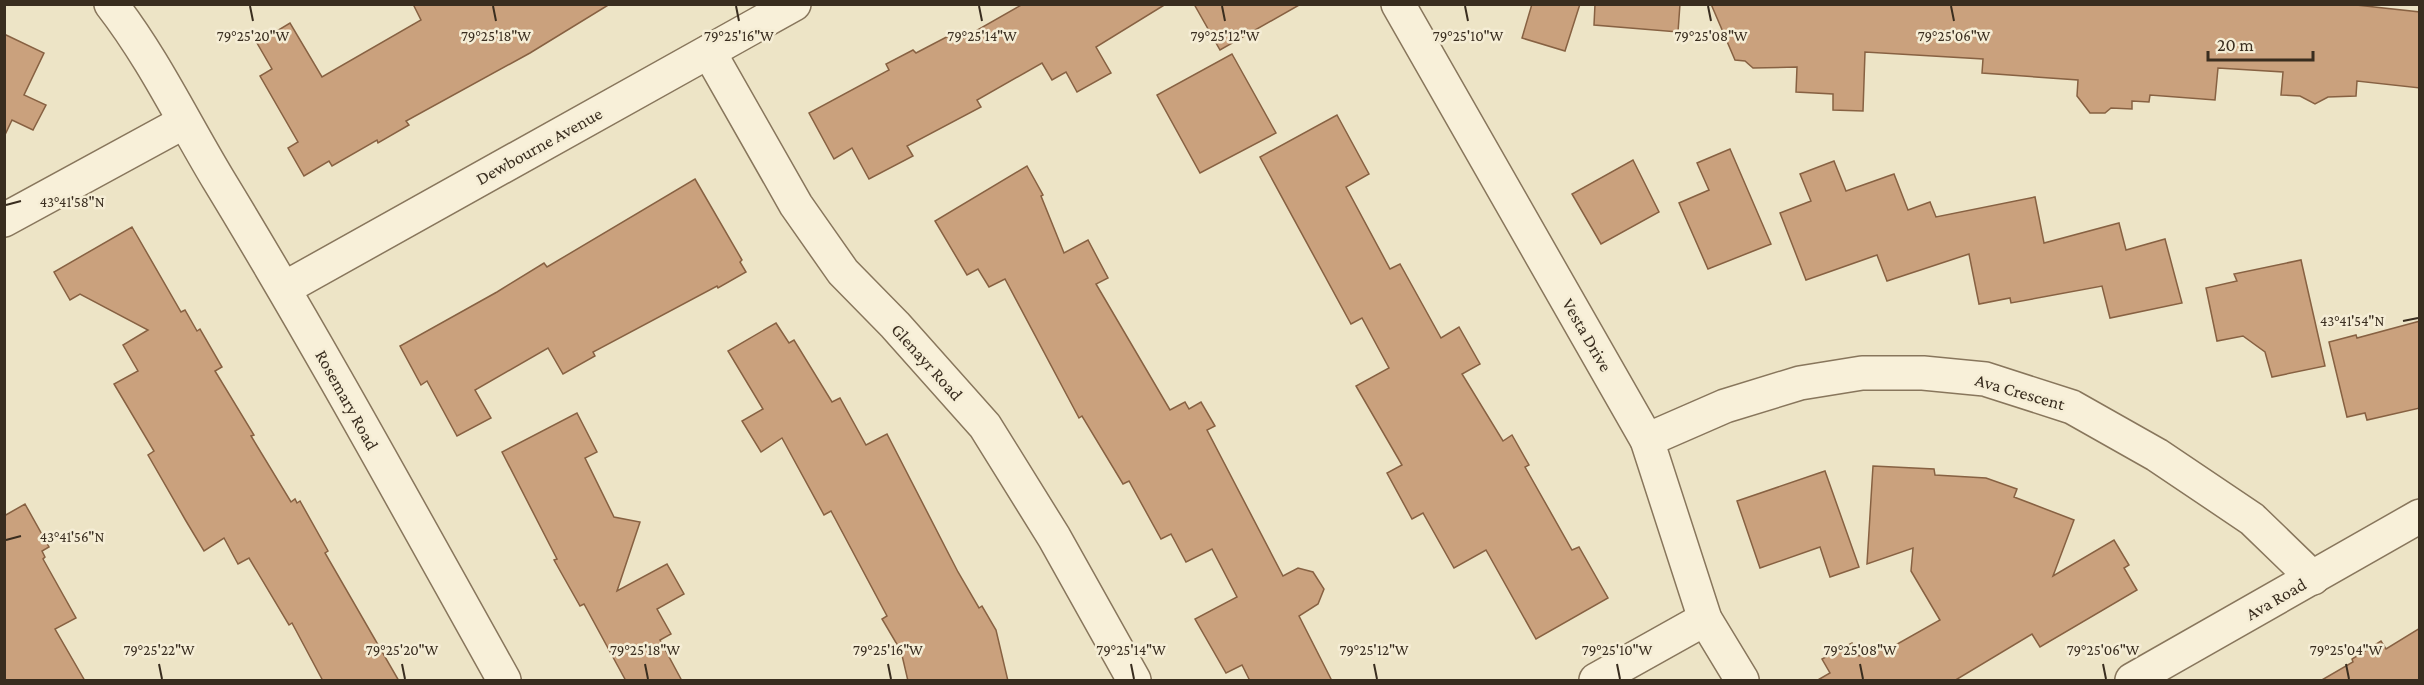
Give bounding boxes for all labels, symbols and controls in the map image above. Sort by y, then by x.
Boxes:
scale bar [2208,24,2313,62]
text: 79°25'20"W [217,28,289,44]
text: 79°25'18"W [461,28,531,44]
text: 79°25'16"W [704,28,774,44]
text: 79°25'14"W [947,28,1017,44]
text: 79°25'12"W [1190,28,1260,44]
text: 79°25'10"W [1433,28,1503,44]
text: 79°25'08"W [1674,28,1748,44]
text: 79°25'06"W [1918,28,1991,44]
text: 20 m [2217,35,2254,55]
street label: Dewbourne Avenue [472,103,606,189]
text: 43°41'58"N [39,194,105,210]
street label: Vesta Drive [1558,295,1616,375]
text: 43°41'54"N [2320,313,2384,329]
street label: Glenayr Road [887,319,967,405]
street label: Rosemary Road [311,347,383,454]
street label: Ava Crescent [1973,370,2068,415]
text: 43°41'56"N [40,529,105,545]
street label: Ava Road [2242,574,2310,624]
text: 79°25'22"W [123,642,195,658]
text: 79°25'20"W [366,642,438,658]
text: 79°25'18"W [610,642,680,658]
text: 79°25'16"W [853,642,923,658]
text: 79°25'14"W [1096,642,1166,658]
text: 79°25'12"W [1339,642,1409,658]
text: 79°25'10"W [1582,642,1652,658]
text: 79°25'08"W [1823,642,1897,658]
text: 79°25'06"W [2067,642,2140,658]
text: 79°25'04"W [2310,642,2382,658]

